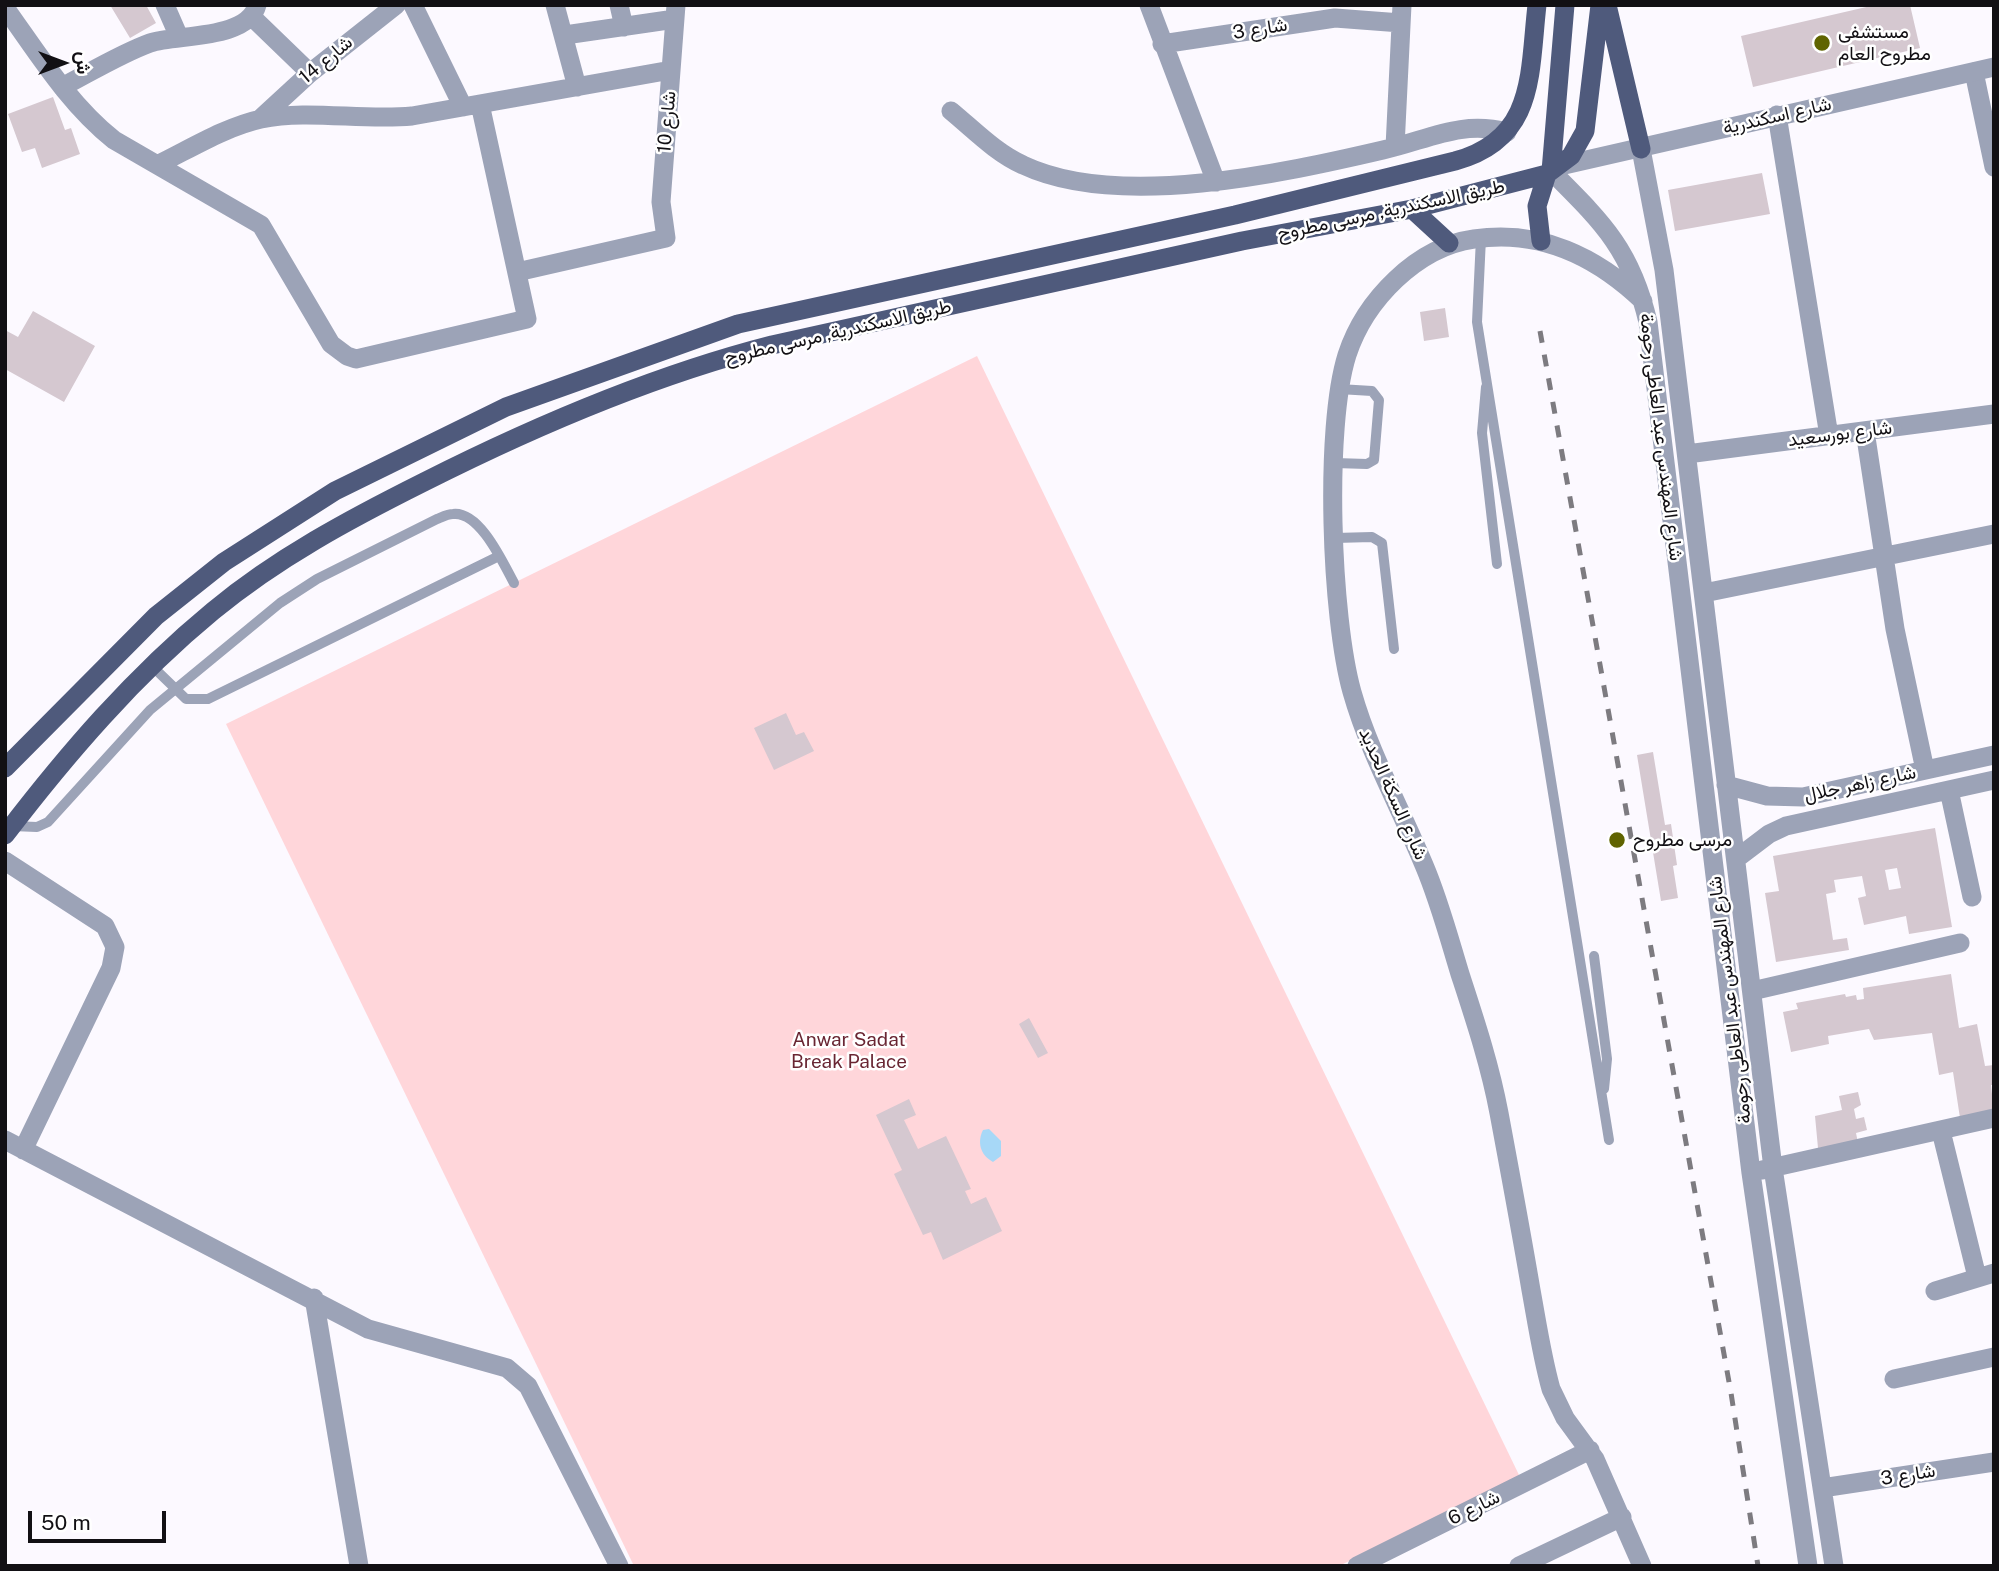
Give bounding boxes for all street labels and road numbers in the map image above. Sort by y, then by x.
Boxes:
street label: شارع 3 [1231,13,1289,45]
street label: شارع 14 [295,31,357,89]
street label: شارع 10 [653,90,681,154]
street label: شارع اسكندرية [1721,92,1833,140]
street label: طريق الاسكندرية, مرسى مطروح [1275,175,1507,245]
street label: طريق الاسكندرية, مرسى مطروح [722,295,954,369]
street label: شارع المهندس عبد العاطى رحومة [1635,312,1687,562]
street label: شارع بورسعيد [1787,416,1893,452]
street label: شارع السكة الحديد [1354,725,1432,863]
street label: شارع زاهر جلال [1802,761,1918,807]
street label: شارع المهندس عبد العاطى رحومة [1704,875,1756,1125]
street label: شارع 3 [1879,1459,1937,1491]
street label: شارع 6 [1444,1486,1504,1530]

